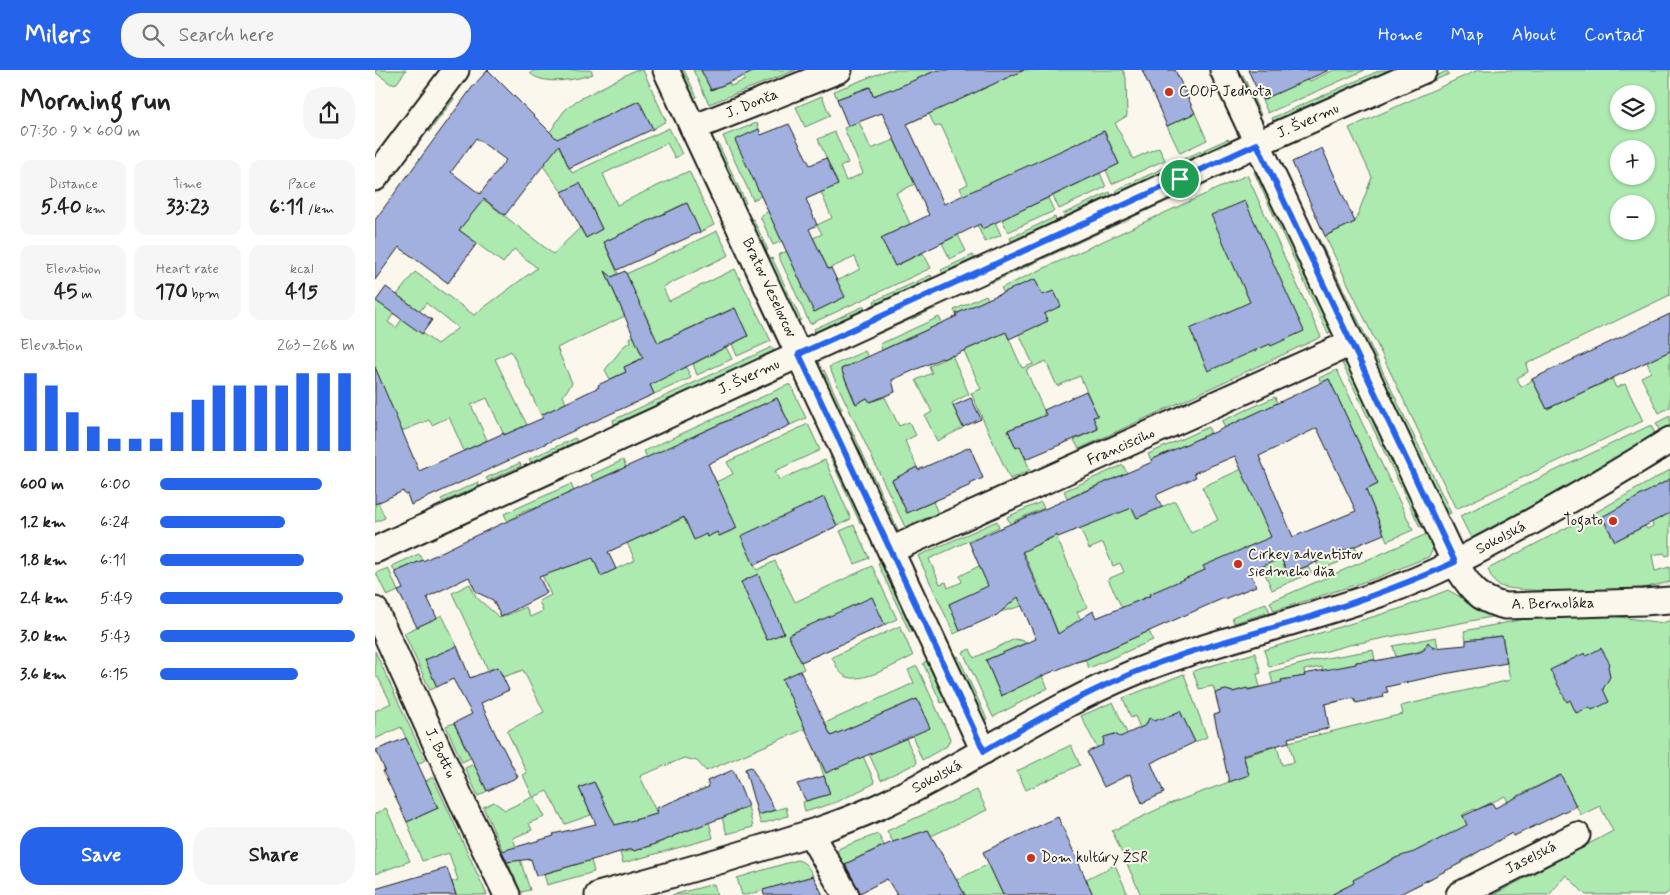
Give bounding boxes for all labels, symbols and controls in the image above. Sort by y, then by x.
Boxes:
search box [121,13,471,58]
text: Milers [25,20,91,51]
icon: search [139,21,167,49]
text: Search here [179,23,274,48]
text: Home [1378,23,1423,47]
text: Map [1451,23,1484,47]
text: About [1512,23,1556,47]
text: Contact [1584,23,1645,47]
place label: COOP Jednota [1179,82,1272,102]
text: Morning run [20,83,171,120]
street label: J. Donča [723,84,781,124]
map controls [1610,85,1655,240]
button: layers [1610,85,1655,130]
marker: COOP Jednota [1163,86,1175,98]
button: share [303,87,355,139]
street label: J. Švermu [1274,98,1342,144]
text: 07:30 · 9 × 600 m [20,121,140,142]
button: + [1610,140,1655,185]
pin [1159,158,1201,200]
icon: arrive [1166,165,1194,193]
text: Distance [49,175,98,193]
text: Time [173,175,202,193]
text: Pace [288,175,316,193]
text: 5.40 [40,193,82,221]
text: 33:23 [166,193,209,221]
text: 6:11 [269,193,304,221]
button: − [1610,195,1655,240]
text: km [82,200,106,218]
text: /km [304,200,334,218]
street label: Bratov Veselovcov [737,235,801,341]
text: Elevation [46,260,101,278]
text: Heart rate [156,260,219,278]
text: kcal [290,260,314,278]
text: 45 [54,278,77,306]
text: 170 [155,278,188,306]
text: 415 [285,278,318,306]
text: m [77,285,92,303]
text: bpm [188,285,220,303]
text: Elevation [20,335,83,356]
text: 263–268 m [277,335,355,356]
street label: J. Švermu [715,354,783,400]
street label: Francisciho [1084,423,1158,471]
text: 600 m [20,474,64,495]
text: 6:00 [100,474,131,495]
place label: Togato [1564,511,1603,532]
text: 1.2 km [20,512,66,533]
text: 6:24 [100,512,130,533]
marker: Togato [1607,515,1619,527]
street label: Sokolská [1472,516,1530,560]
place label: Cirkev adventistov siedmeho dňa [1248,545,1363,582]
text: 1.8 km [20,550,67,571]
text: 6:11 [100,550,127,571]
marker: Cirkev adventistov siedmeho dňa [1232,558,1244,570]
text: 2.4 km [20,588,68,609]
text: 5:49 [100,588,133,609]
street label: A. Bernoláka [1511,593,1595,615]
text: 3.0 km [20,626,67,647]
text: 5:43 [100,626,130,647]
text: 3.6 km [20,664,66,685]
text: 6:15 [100,664,128,685]
street label: J. Bottu [420,725,460,781]
street label: Sokolská [908,755,966,799]
button: Save [20,827,183,885]
button: Share [193,827,355,885]
street label: Jaselská [1502,837,1560,879]
place label: Dom kultúry ŽSR [1041,848,1148,868]
marker: Dom kultúry ŽSR [1025,852,1037,864]

